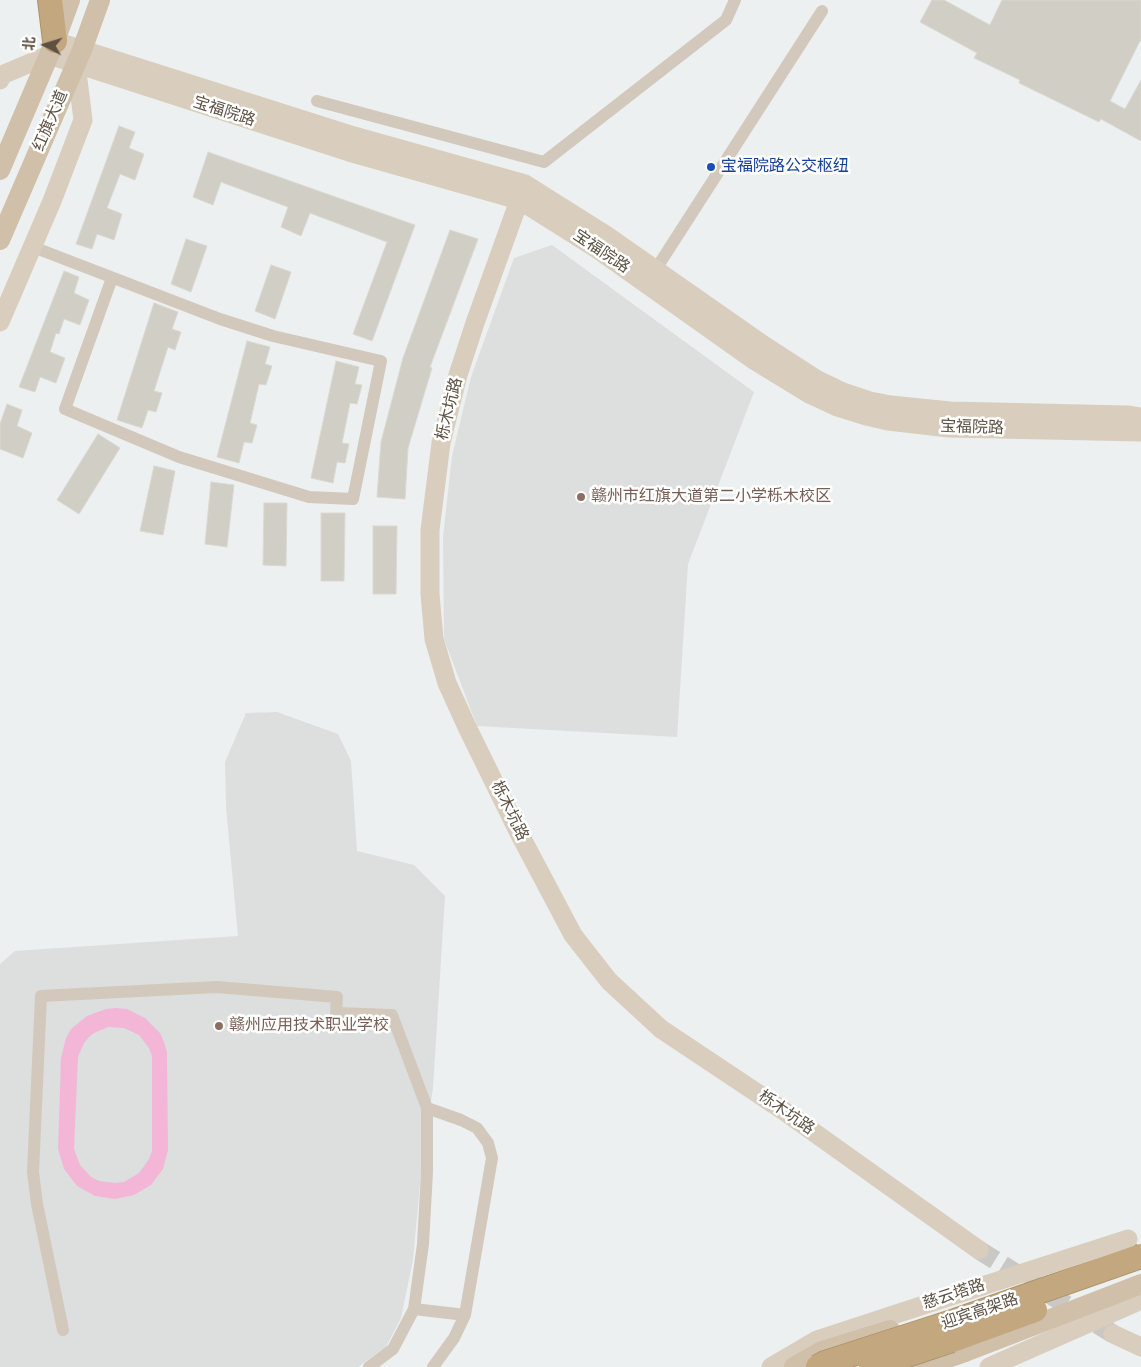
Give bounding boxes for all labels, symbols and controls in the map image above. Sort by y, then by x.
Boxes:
north arrow [20,20,70,70]
text: 北 [20,36,39,51]
street label: 红旗大道 [30,88,72,154]
street label: 宝福院路 [191,93,257,131]
place label: 宝福院路公交枢纽 [721,157,849,177]
marker: 宝福院路公交枢纽 [705,161,717,173]
street label: 宝福院路 [569,226,633,278]
street label: 栎木坑路 [433,376,467,442]
street label: 宝福院路 [940,417,1004,439]
place label: 赣州市红旗大道第二小学栎木校区 [591,487,831,507]
marker: 赣州市红旗大道第二小学栎木校区 [575,491,587,503]
street label: 栎木坑路 [486,778,532,844]
place label: 赣州应用技术职业学校 [229,1016,389,1036]
marker: 赣州应用技术职业学校 [213,1020,225,1032]
street label: 栎木坑路 [754,1087,818,1139]
street label: 慈云塔路 [921,1276,987,1314]
street label: 迎宾高架路 [939,1290,1021,1334]

